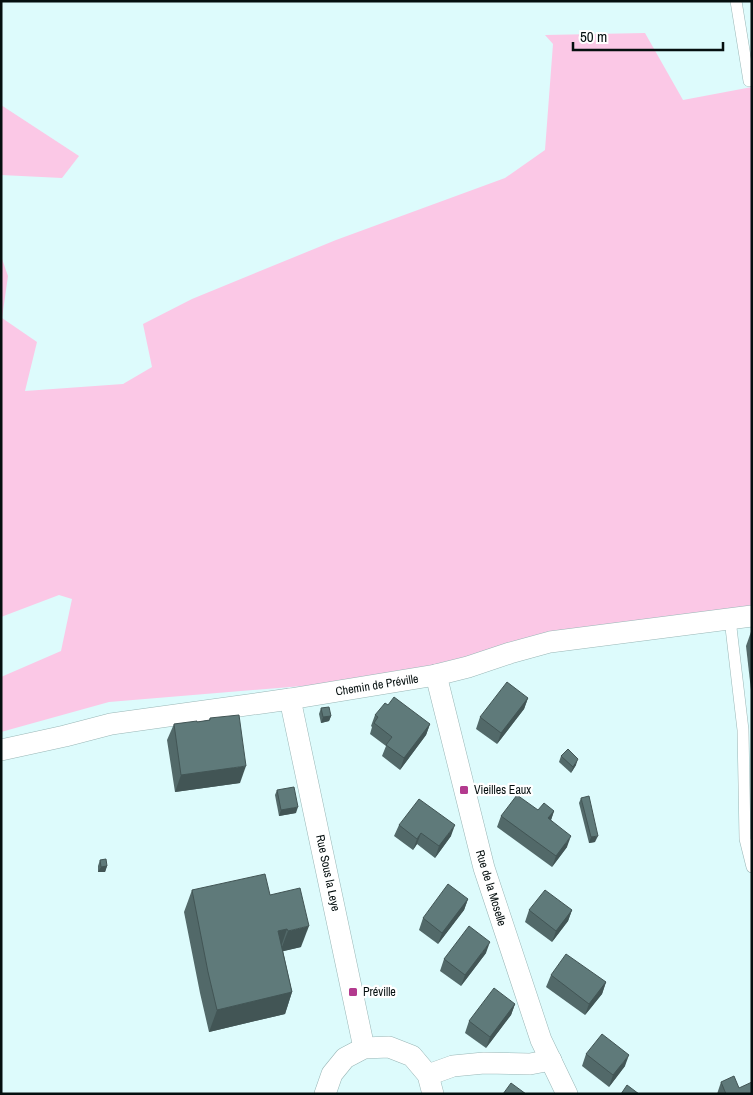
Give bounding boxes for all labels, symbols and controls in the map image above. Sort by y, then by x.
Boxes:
scale bar [573,20,723,52]
text: 50 m [580,26,607,47]
street label: Chemin de Préville [334,671,420,699]
place label: Vieilles Eaux [474,782,531,798]
marker: Vieilles Eaux [458,784,470,796]
street label: Rue Sous la Leye [312,833,344,913]
street label: Rue de la Moselle [472,848,510,928]
place label: Préville [363,984,396,1000]
marker: Préville [347,986,359,998]

